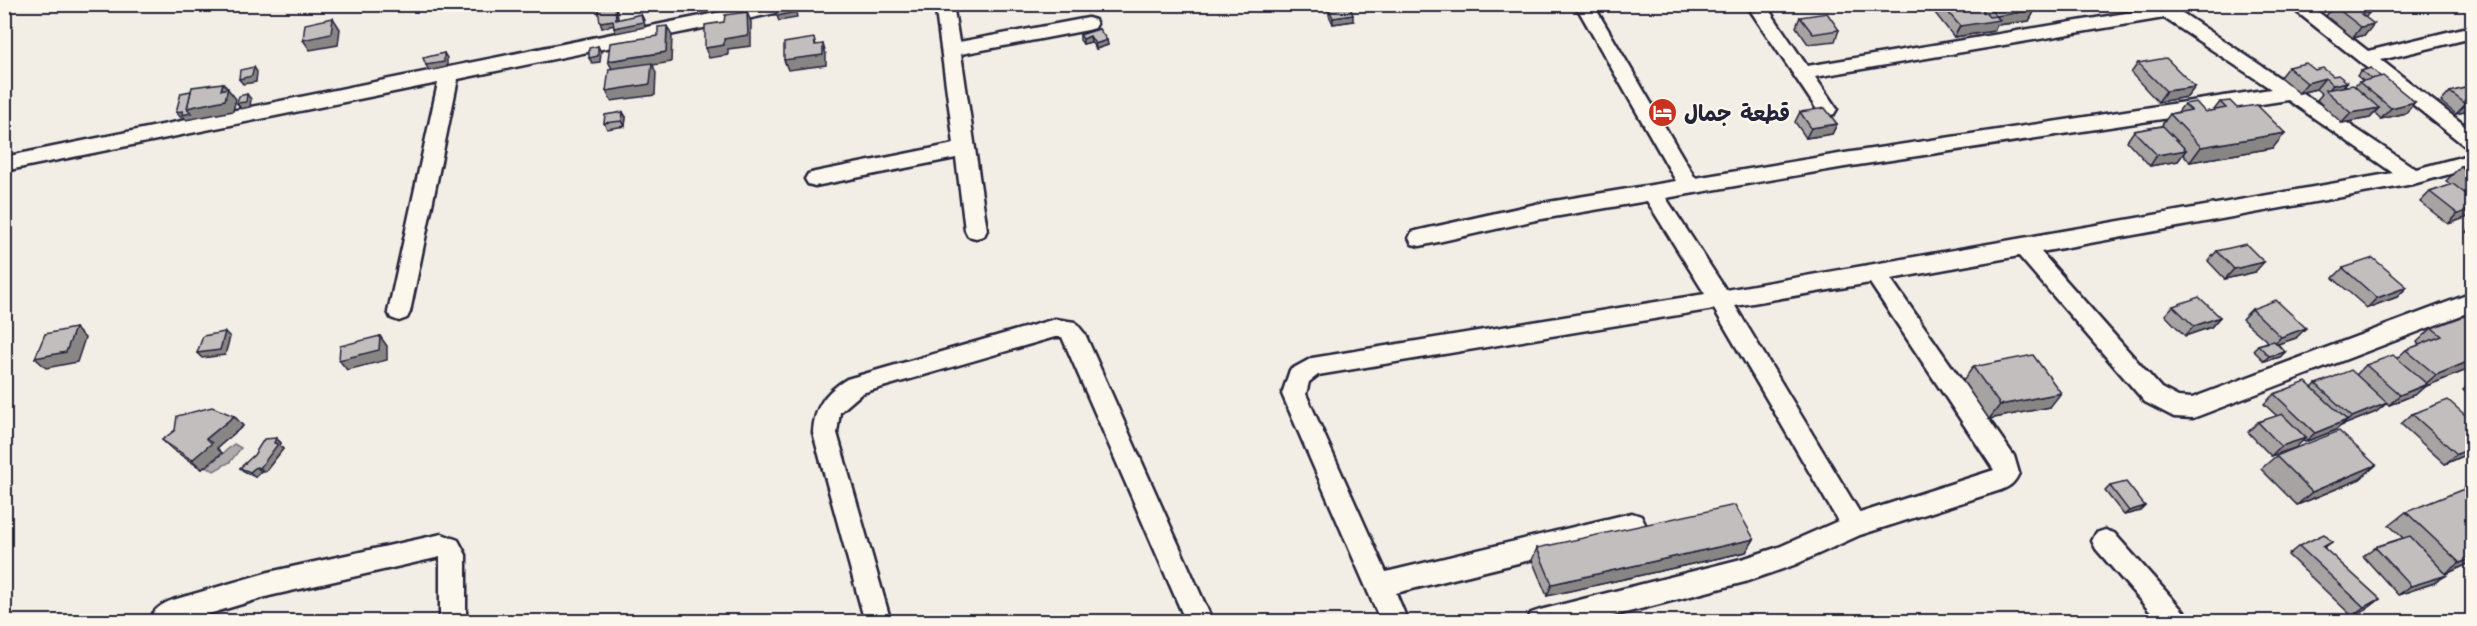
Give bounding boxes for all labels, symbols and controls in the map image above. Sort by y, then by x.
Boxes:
hotel icon: قطعة جمال [1647,97,1679,129]
place label: قطعة جمال [1684,99,1790,130]

